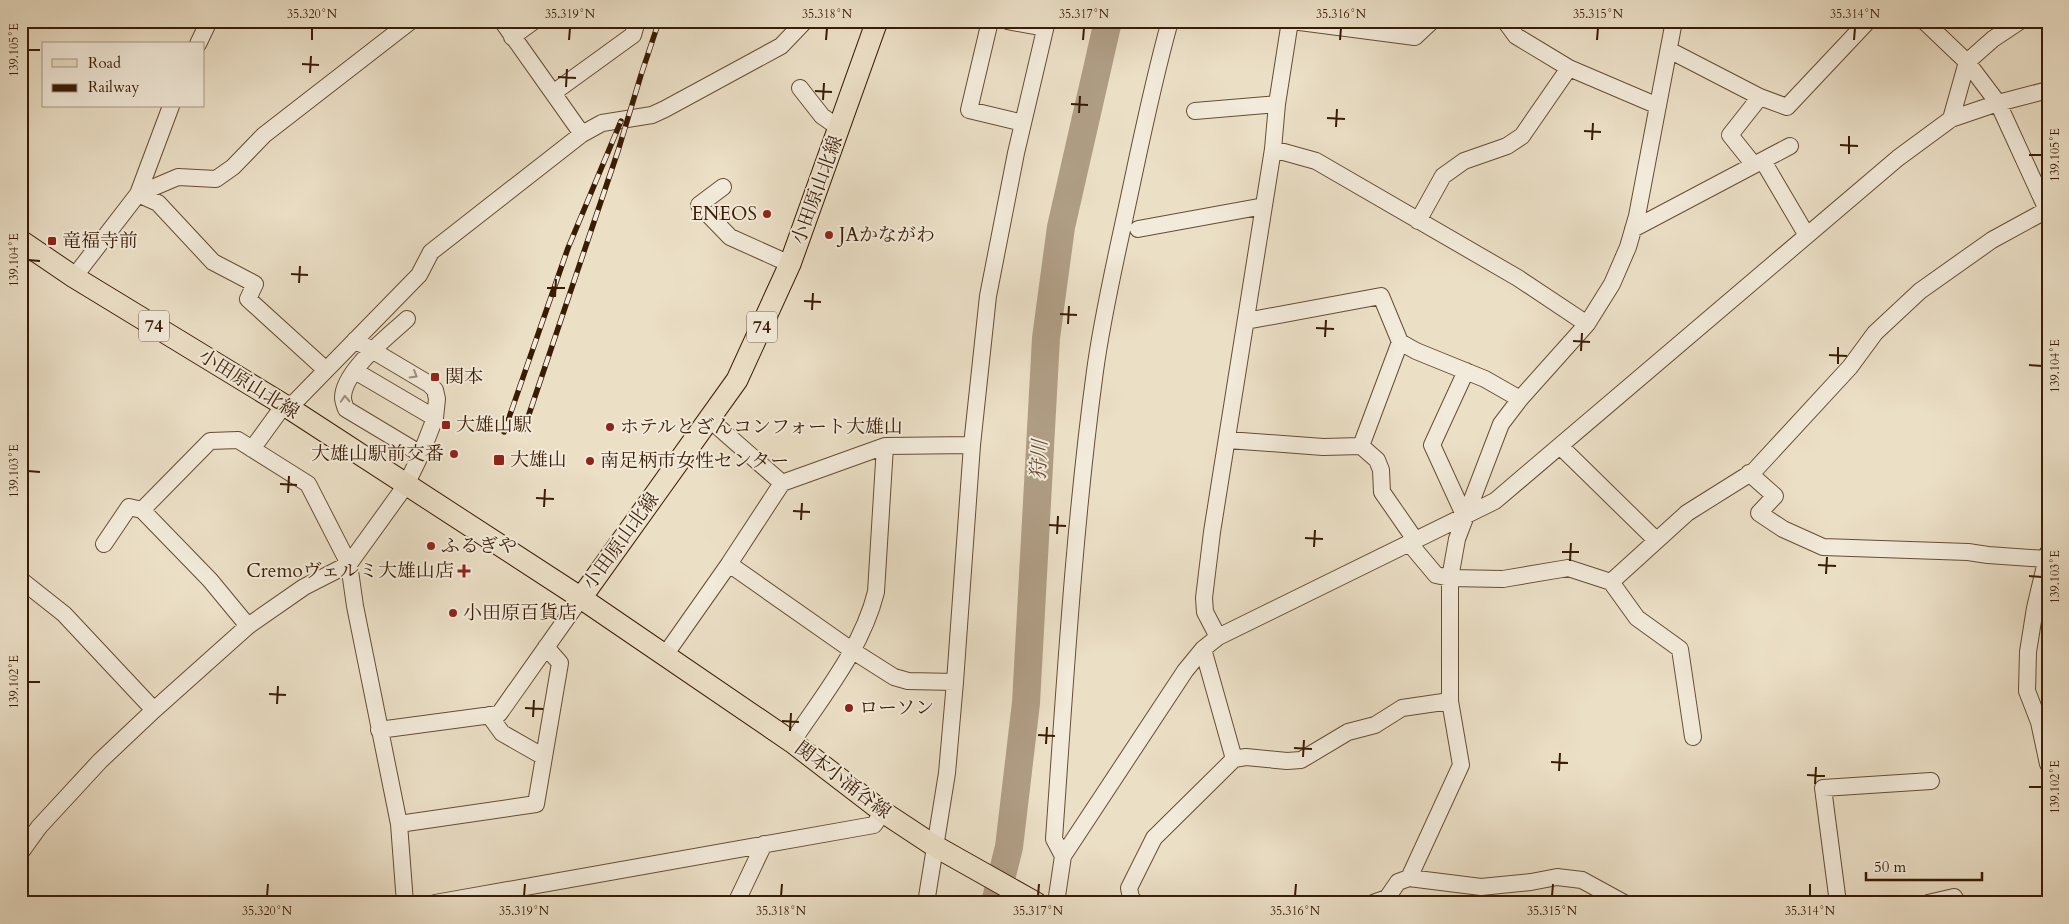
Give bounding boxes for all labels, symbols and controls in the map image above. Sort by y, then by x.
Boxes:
text: 35.320°N [287,6,338,22]
text: 35.319°N [545,6,596,22]
text: 35.318°N [802,6,853,22]
text: 35.317°N [1059,6,1110,22]
text: 35.316°N [1316,6,1367,22]
text: 35.315°N [1573,6,1624,22]
text: 35.314°N [1830,6,1881,22]
text: 139.105°E [6,23,22,77]
legend [42,42,205,108]
text: Road [88,53,121,73]
text: Railway [88,77,139,97]
text: 139.105°E [2047,128,2063,182]
street label: 小田原山北線 [785,132,849,248]
place label: ENEOS [691,201,757,227]
marker: ENEOS [761,208,773,220]
place label: JAかながわ [836,222,935,248]
place label: 竜福寺前 [62,228,138,254]
marker: JAかながわ [823,229,835,241]
text: 139.104°E [6,233,22,287]
marker: 竜福寺前 [46,235,58,247]
road number: 74 [139,310,169,342]
road number: 74 [747,312,777,342]
text: 139.104°E [2047,339,2063,393]
street label: 小田原山北線 [194,343,304,425]
place label: 関本 [445,364,483,390]
one-way arrow [408,369,417,379]
marker: 関本 [429,371,441,383]
one-way arrow [340,395,350,402]
place label: 大雄山駅 [456,412,532,438]
place label: ホテルとざんコンフォート大雄山 [620,414,903,440]
marker: 大雄山駅 [440,419,452,431]
marker: ホテルとざんコンフォート大雄山 [604,421,616,433]
water label: 狩川 [1024,437,1054,481]
place label: 大雄山駅前交番 [311,441,444,467]
text: 139.103°E [6,444,22,498]
place label: 大雄山 [510,447,567,473]
marker: 大雄山駅前交番 [448,448,460,460]
place label: 南足柄市女性センター [600,448,789,474]
marker: 大雄山 [492,453,506,467]
marker: 南足柄市女性センター [584,455,596,467]
street label: 小田原山北線 [577,487,665,595]
place label: ふるぎや [441,533,517,559]
marker: ふるぎや [425,540,437,552]
text: 139.103°E [2047,550,2063,604]
place label: Cremoヴェルミ大雄山店 [246,558,454,584]
marker: Cremoヴェルミ大雄山店 [458,565,470,577]
place label: 小田原百貨店 [463,600,577,626]
marker: 小田原百貨店 [447,607,459,619]
text: 139.102°E [6,655,22,709]
place label: ローソン [859,695,934,721]
marker: ローソン [843,702,855,714]
street label: 関本小涌谷線 [790,735,896,825]
text: 139.102°E [2047,760,2063,814]
scale bar [1866,849,1983,881]
text: 50 m [1874,857,1906,877]
text: 35.320°N [242,903,293,919]
text: 35.319°N [499,903,550,919]
text: 35.318°N [756,903,807,919]
text: 35.317°N [1013,903,1064,919]
text: 35.316°N [1270,903,1321,919]
text: 35.315°N [1527,903,1578,919]
text: 35.314°N [1785,903,1836,919]

